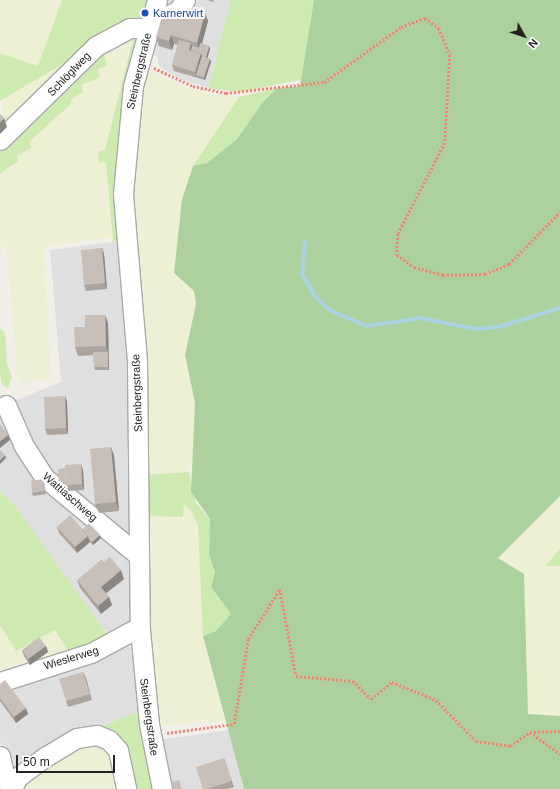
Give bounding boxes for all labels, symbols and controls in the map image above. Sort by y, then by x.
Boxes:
place label: Karnerwirt [153,6,203,20]
marker: Karnerwirt [140,8,150,18]
north arrow [504,16,544,56]
street label: Steinbergstraße [124,31,154,111]
text: N [526,37,540,51]
street label: Schlöglweg [45,49,93,99]
street label: Steinbergstraße [129,354,145,432]
street label: Wattiaschweg [40,470,100,524]
street label: Wieslerweg [42,643,100,673]
street label: Steinbergstraße [137,677,161,757]
scale bar [18,747,117,773]
text: 50 m [23,755,50,769]

